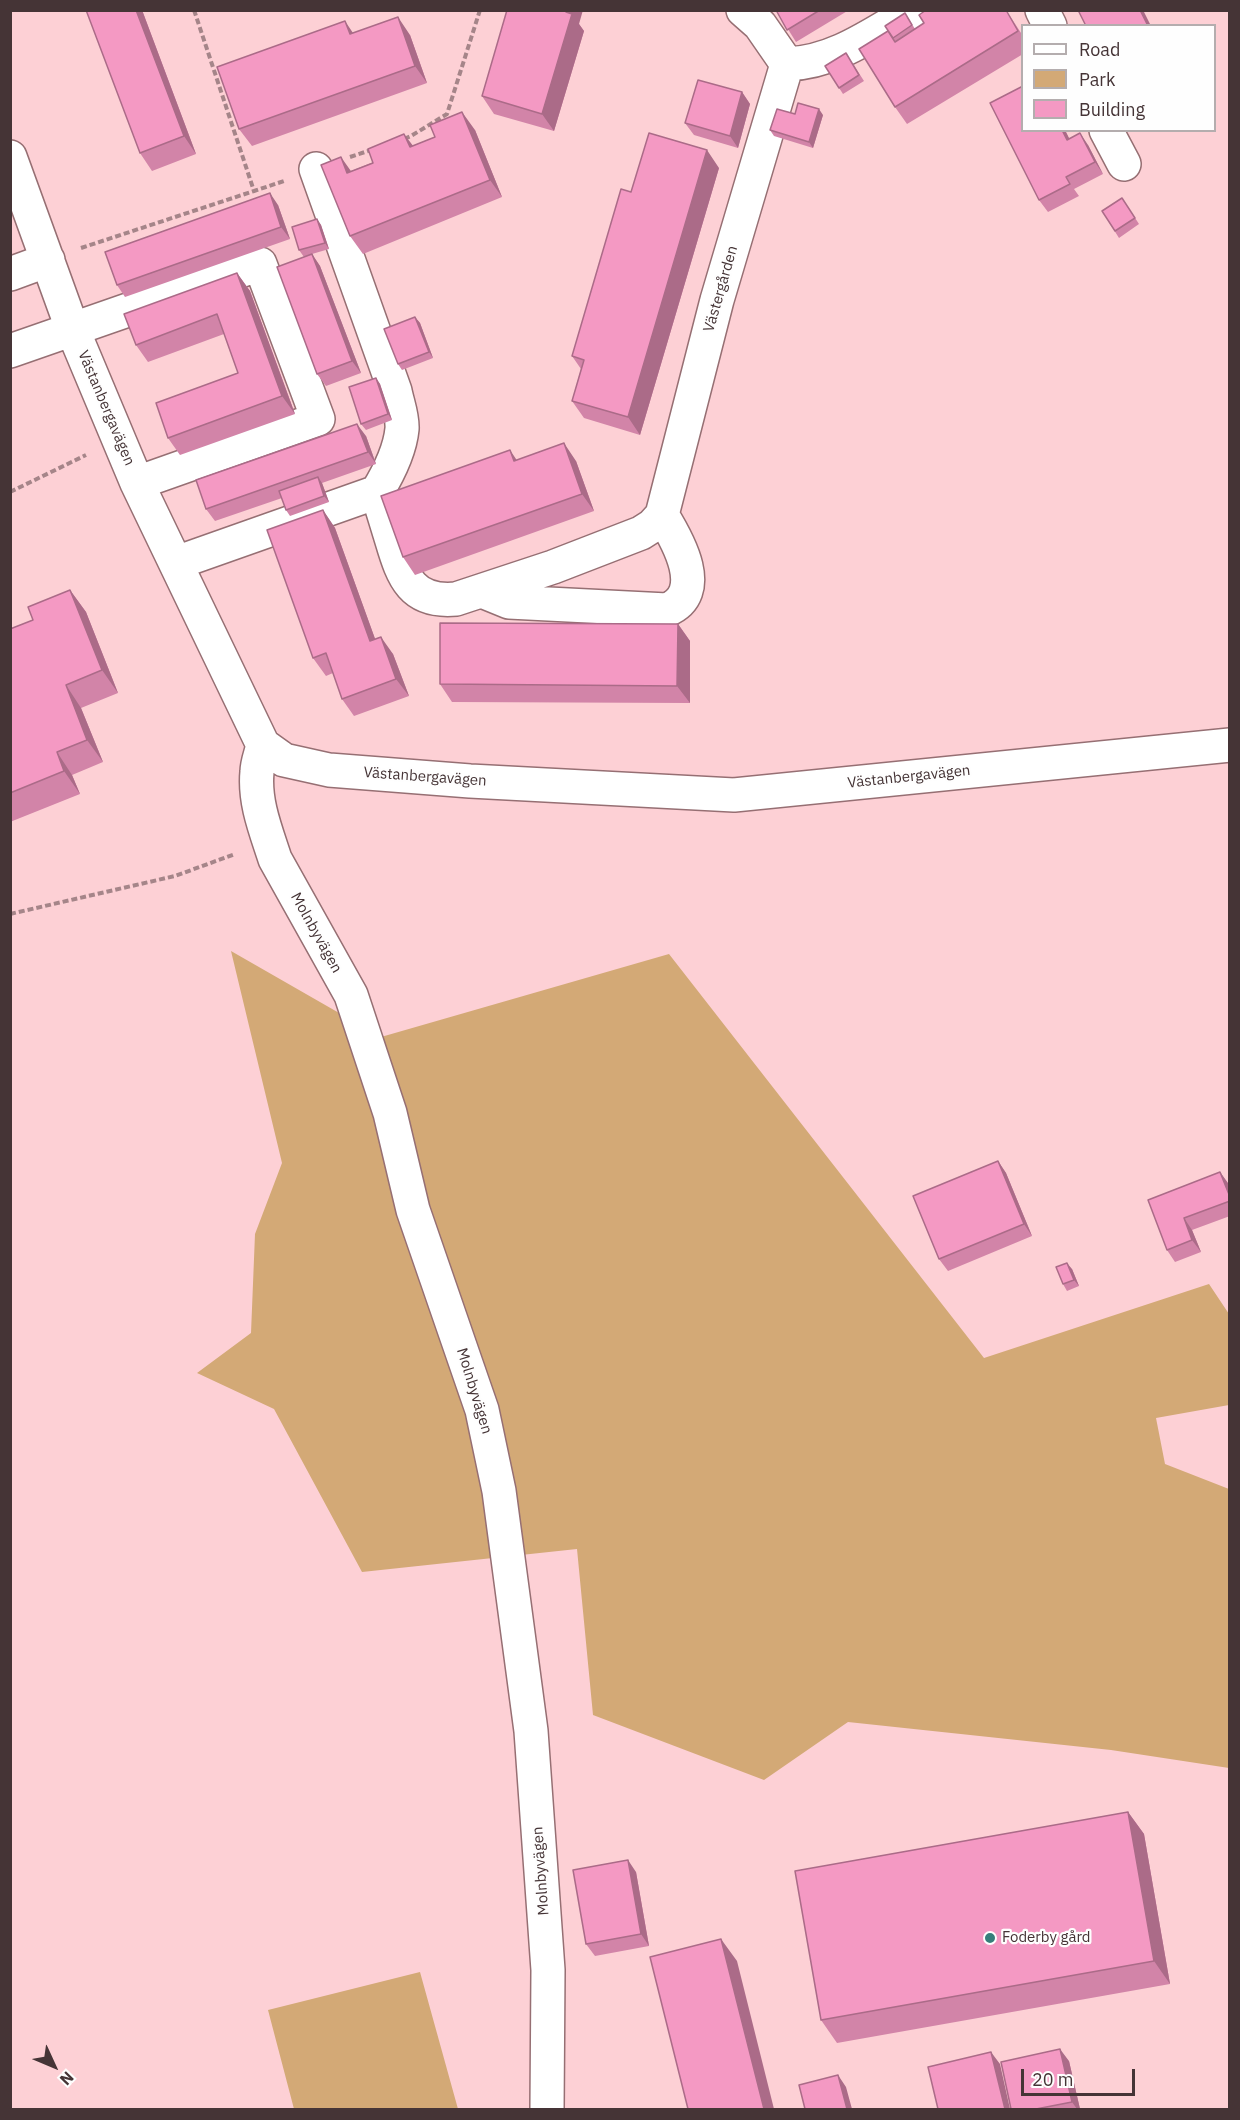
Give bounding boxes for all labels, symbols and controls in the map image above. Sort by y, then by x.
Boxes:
legend [1021,24,1216,132]
text: Road [1079,38,1120,61]
text: Park [1079,68,1115,91]
text: Building [1079,98,1145,121]
street label: Västergården [700,244,742,334]
street label: Västanbergavägen [74,348,138,468]
street label: Västanbergavägen [847,762,971,792]
street label: Västanbergavägen [363,764,487,790]
street label: Molnbyvägen [287,890,345,976]
street label: Molnbyvägen [452,1346,496,1436]
street label: Molnbyvägen [529,1826,553,1916]
place label: Foderby gård [1002,1929,1090,1947]
marker: Foderby gård [983,1931,997,1945]
north arrow [24,2036,84,2096]
scale bar [1024,2057,1138,2095]
text: N [56,2067,78,2090]
text: 20 m [1032,2068,1074,2091]

